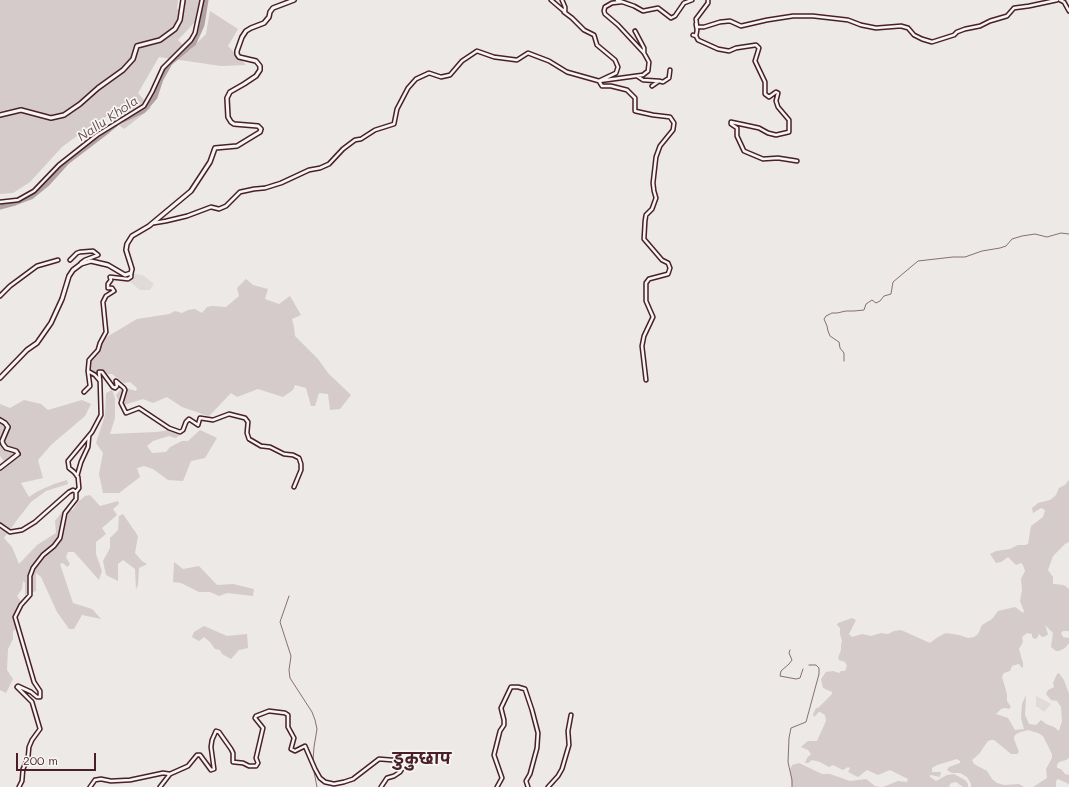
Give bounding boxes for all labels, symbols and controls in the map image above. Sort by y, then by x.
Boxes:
water label: Nallu Khola [75,93,141,145]
scale bar [18,745,98,771]
district label: डुकुछाप [393,749,451,769]
text: 200 m [23,752,58,768]

